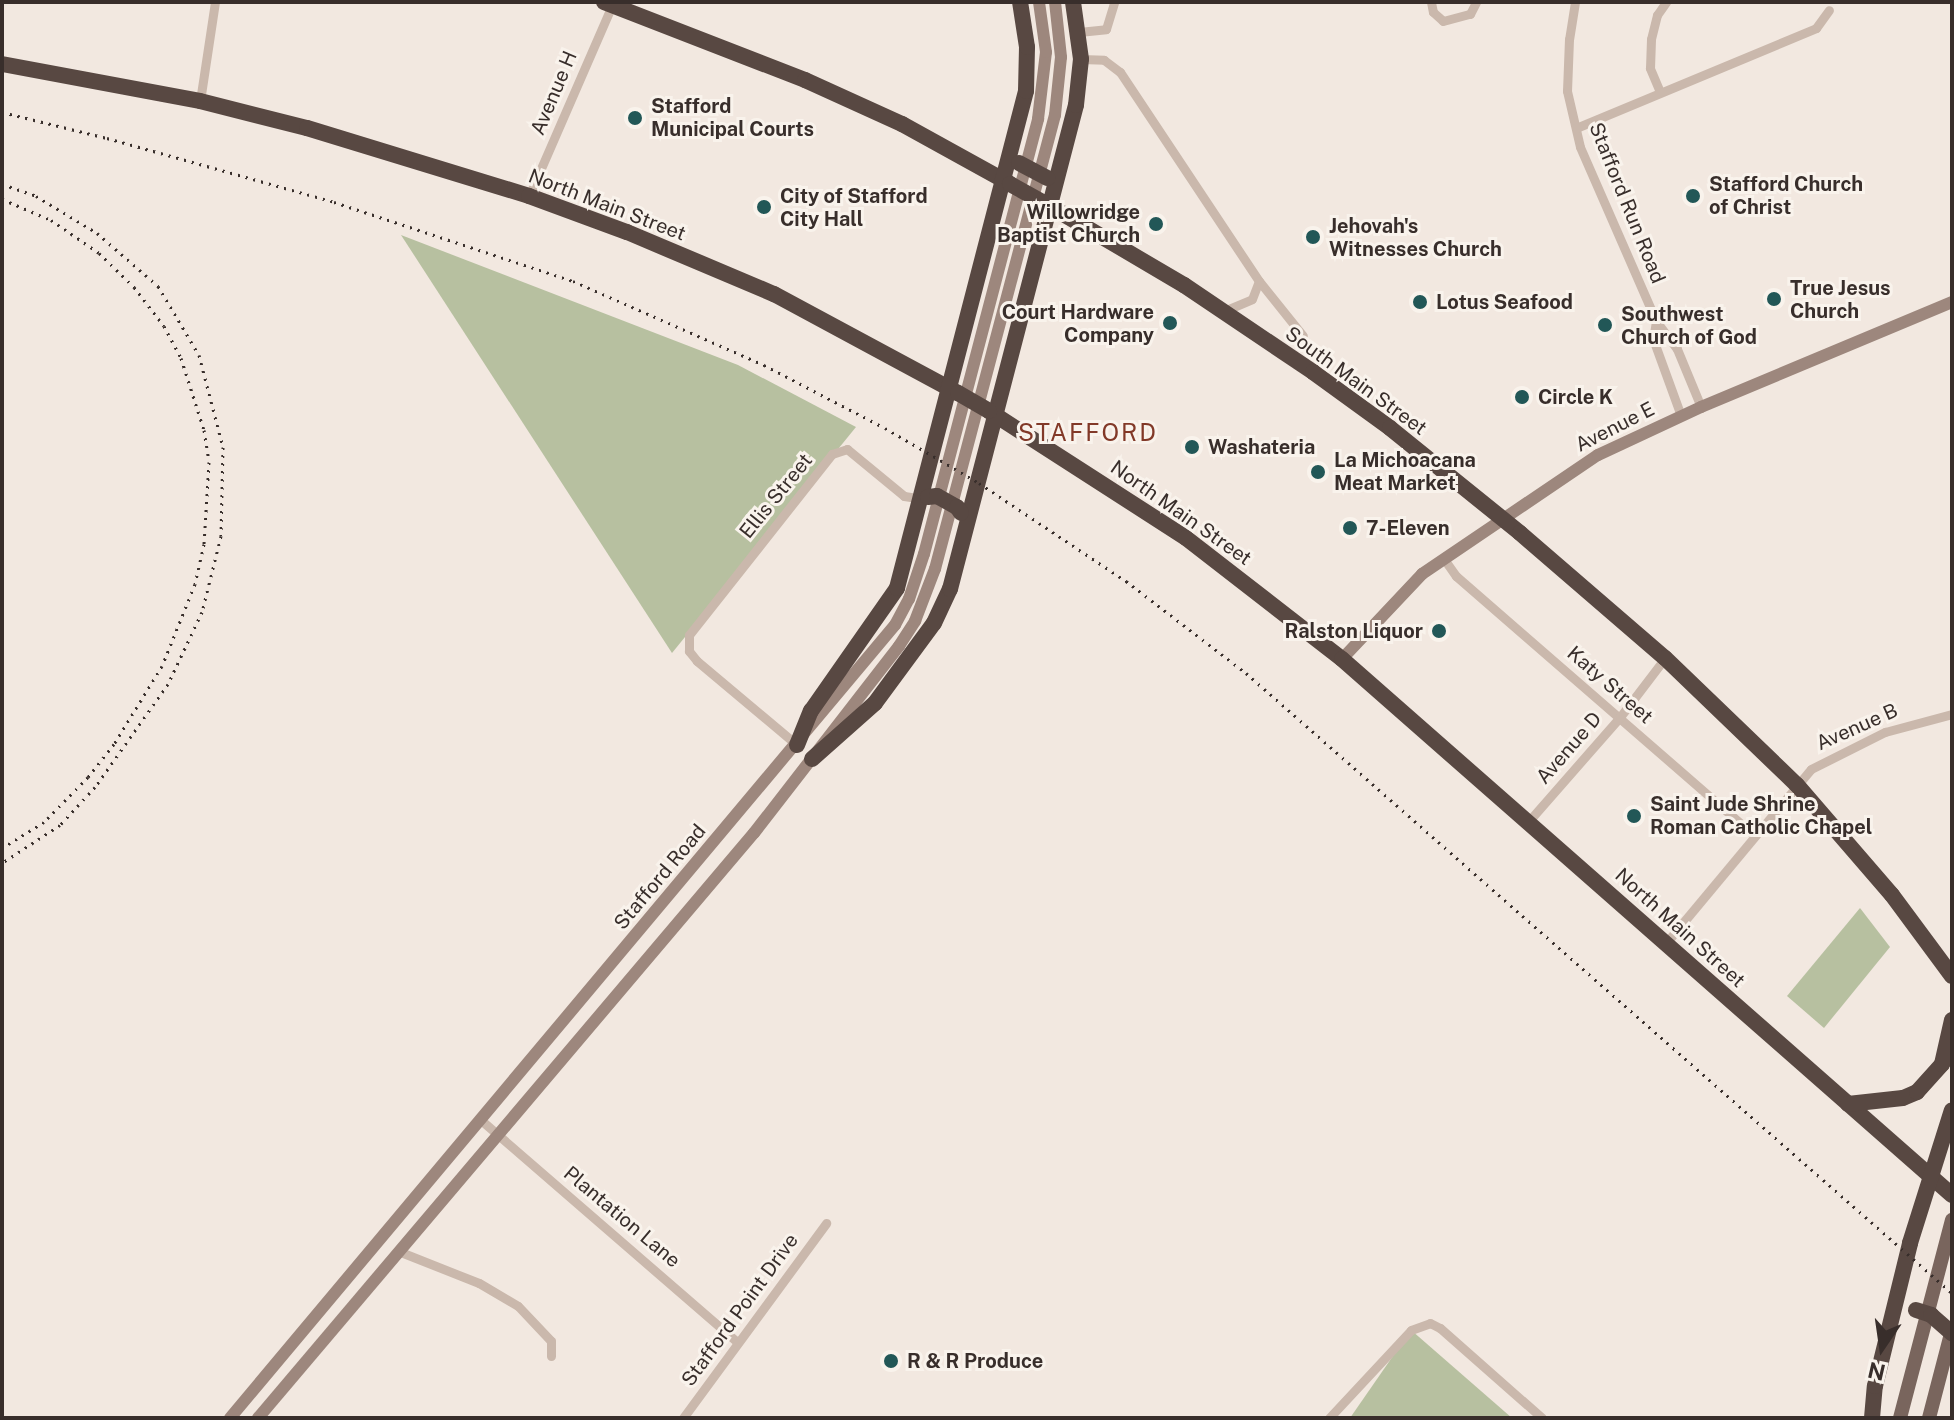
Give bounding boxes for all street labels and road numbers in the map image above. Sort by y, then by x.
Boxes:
street label: Avenue H [526,47,582,139]
street label: Stafford Run Road [1584,119,1670,287]
street label: North Main Street [525,164,689,246]
street label: South Main Street [1281,322,1431,440]
street label: Avenue E [1571,397,1659,457]
street label: Ellis Street [735,449,817,543]
street label: North Main Street [1106,455,1256,571]
street label: Katy Street [1562,641,1658,729]
street label: Avenue B [1812,698,1902,756]
street label: Avenue D [1531,707,1607,789]
street label: Stafford Road [609,820,711,934]
street label: North Main Street [1610,863,1750,993]
street label: Plantation Lane [559,1161,685,1273]
street label: Stafford Point Drive [677,1229,803,1391]

